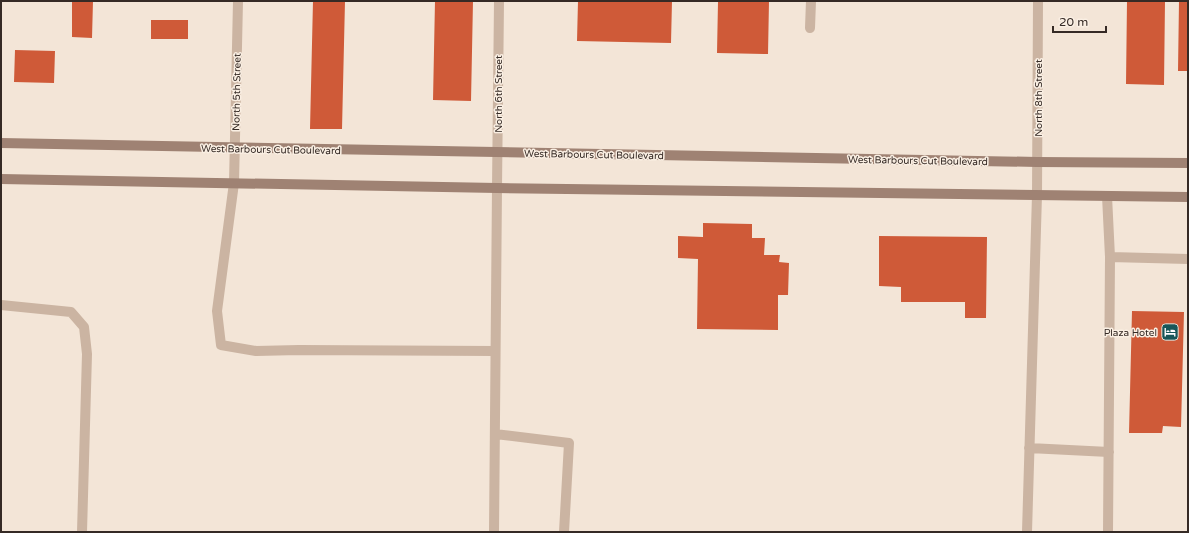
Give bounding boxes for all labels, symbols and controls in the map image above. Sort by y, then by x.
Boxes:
scale bar [1053,8,1106,34]
text: 20 m [1059,15,1088,29]
street label: North 5th Street [230,53,244,131]
street label: North 6th Street [493,55,505,133]
street label: North 8th Street [1033,59,1045,137]
street label: West Barbours Cut Boulevard [201,143,341,157]
street label: West Barbours Cut Boulevard [524,148,664,162]
street label: West Barbours Cut Boulevard [848,154,988,168]
hotel icon: Plaza Hotel [1160,322,1180,342]
place label: Plaza Hotel [1104,327,1157,339]

